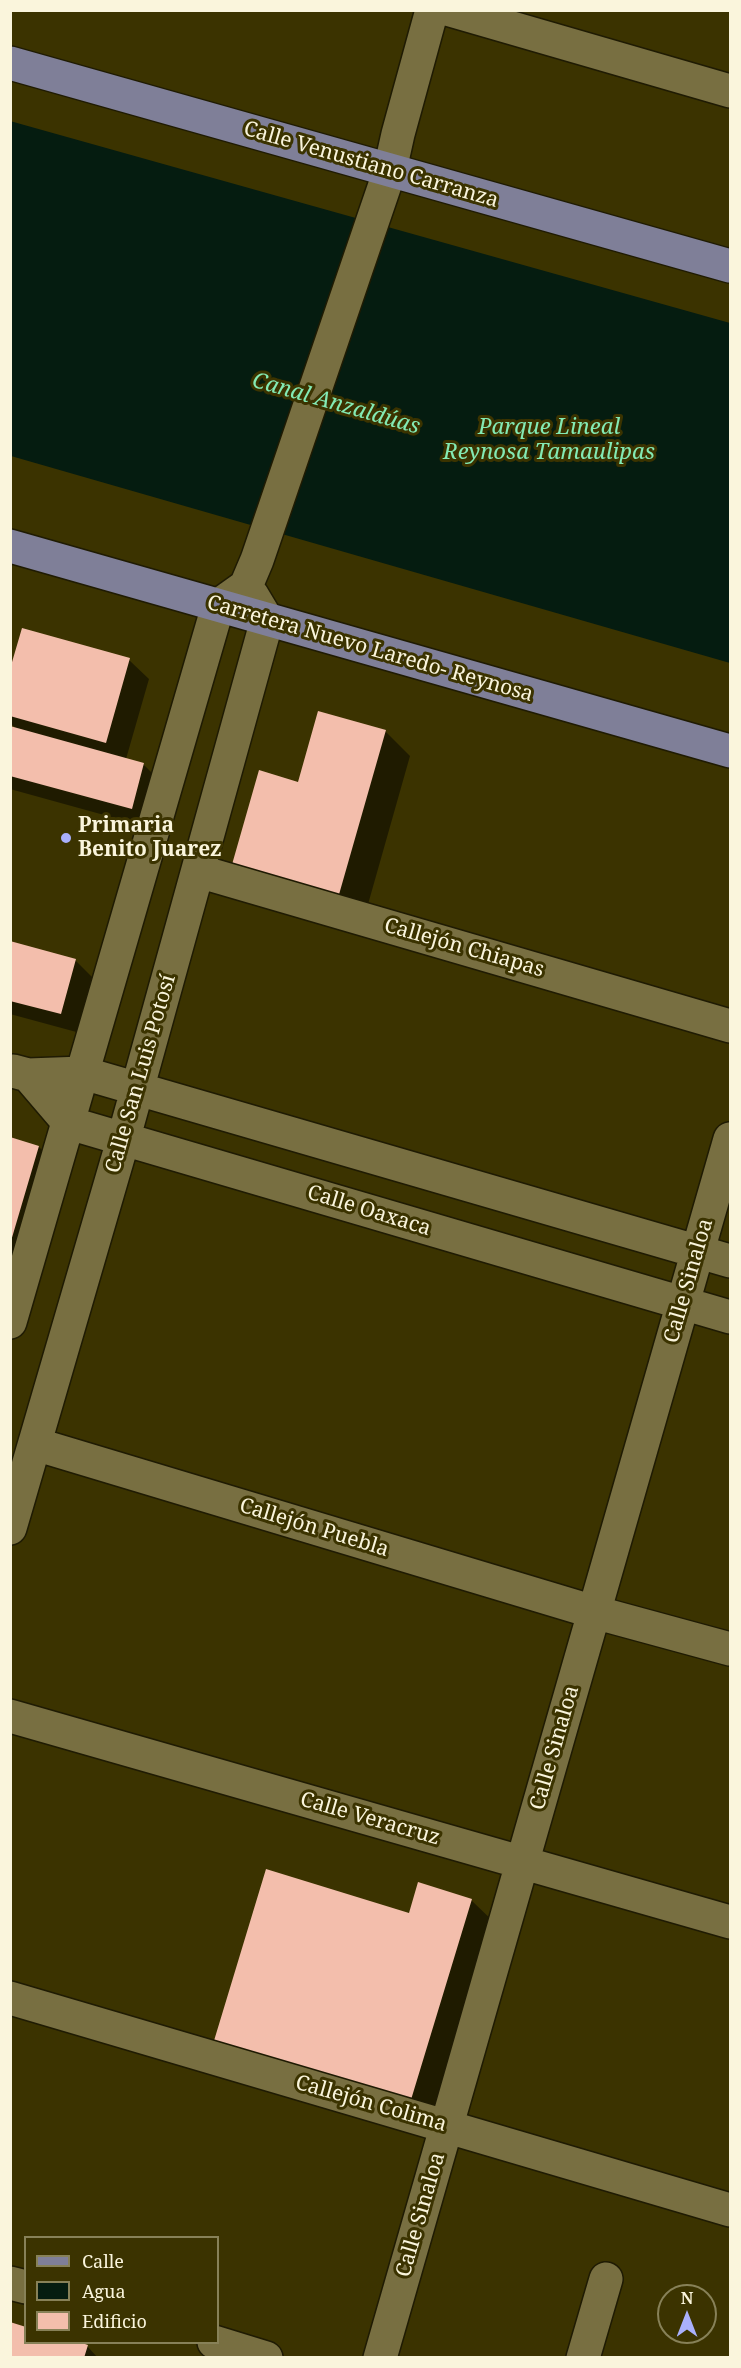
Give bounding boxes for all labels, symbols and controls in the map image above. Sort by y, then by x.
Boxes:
street label: Calle Venustiano Carranza [241,117,501,213]
water label: Canal Anzaldúas [249,367,423,441]
water label: Parque Lineal Reynosa Tamaulipas [443,415,655,466]
street label: Carretera Nuevo Laredo- Reynosa [204,590,536,708]
place label: Primaria Benito Juarez [78,813,221,863]
marker: Primaria Benito Juarez [59,831,73,845]
street label: Callejón Chiapas [381,913,547,983]
street label: Calle San Luis Potosí [101,972,181,1176]
street label: Calle Oaxaca [304,1180,434,1242]
street label: Calle Sinaloa [659,1216,719,1346]
street label: Callejón Puebla [236,1493,392,1563]
street label: Calle Sinaloa [525,1683,585,1813]
street label: Calle Veracruz [297,1787,443,1851]
street label: Callejón Colima [292,2070,450,2138]
street label: Calle Sinaloa [391,2150,451,2280]
legend [24,2236,219,2344]
text: Calle [82,2249,124,2273]
text: Agua [82,2279,126,2303]
north arrow [657,2284,717,2344]
text: N [681,2287,693,2309]
text: Edificio [82,2309,147,2333]

